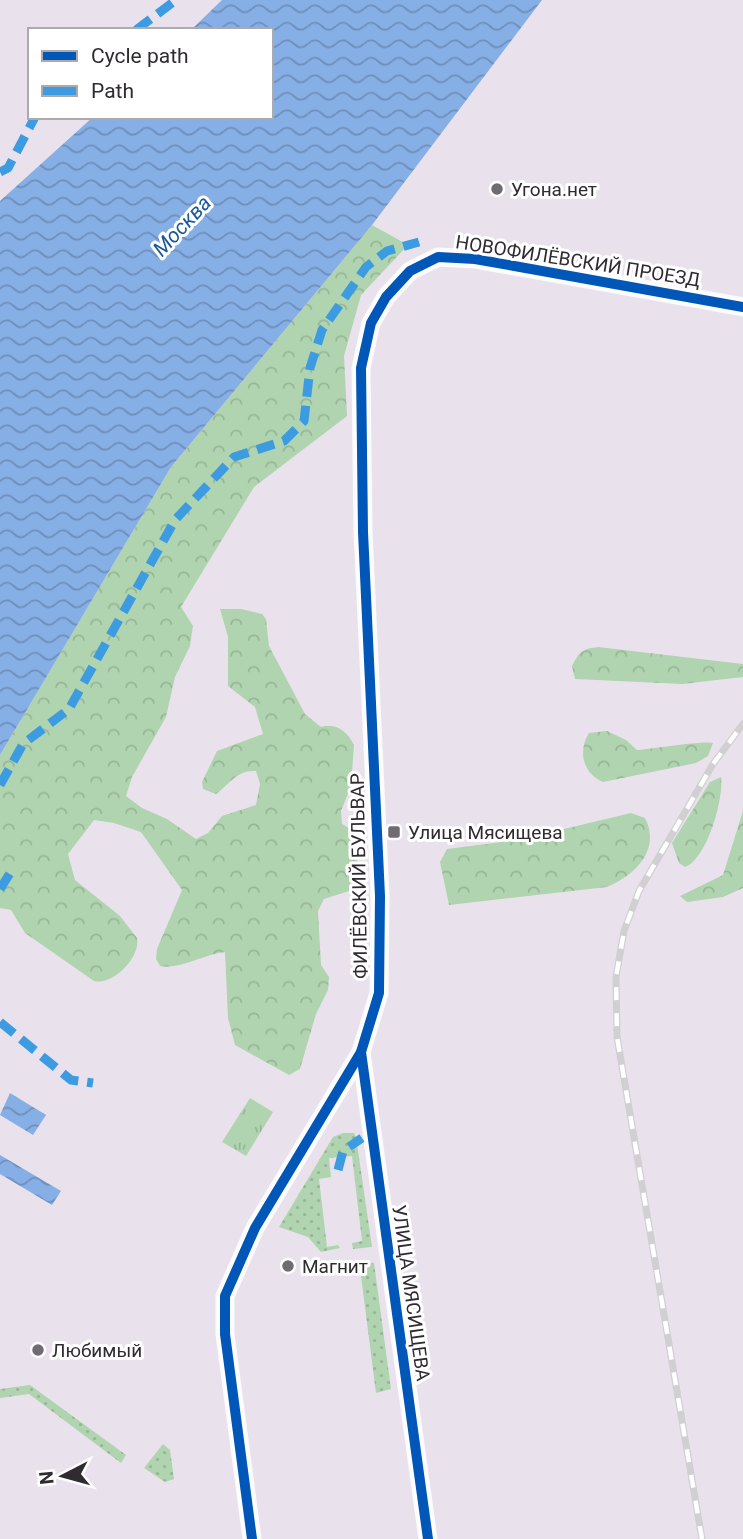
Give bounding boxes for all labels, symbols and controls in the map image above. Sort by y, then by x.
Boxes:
legend [28,28,273,119]
text: Cycle path [91,44,189,68]
text: Path [91,79,134,103]
place label: Угона.нет [511,178,597,201]
marker: Угона.нет [489,181,505,197]
water label: Москва [148,191,216,261]
street label: НОВОФИЛЁВСКИЙ ПРОЕЗД [454,230,702,292]
street label: ФИЛЁВСКИЙ БУЛЬВАР [346,773,372,979]
place label: Улица Мясищева [408,821,563,844]
marker: Улица Мясищева [386,824,402,840]
street label: УЛИЦА МЯСИЩЕВА [387,1203,435,1383]
place label: Магнит [302,1255,368,1278]
marker: Магнит [280,1258,296,1274]
place label: Любимый [52,1339,142,1362]
marker: Любимый [30,1342,46,1358]
north arrow [28,1441,98,1511]
text: N [34,1470,59,1486]

